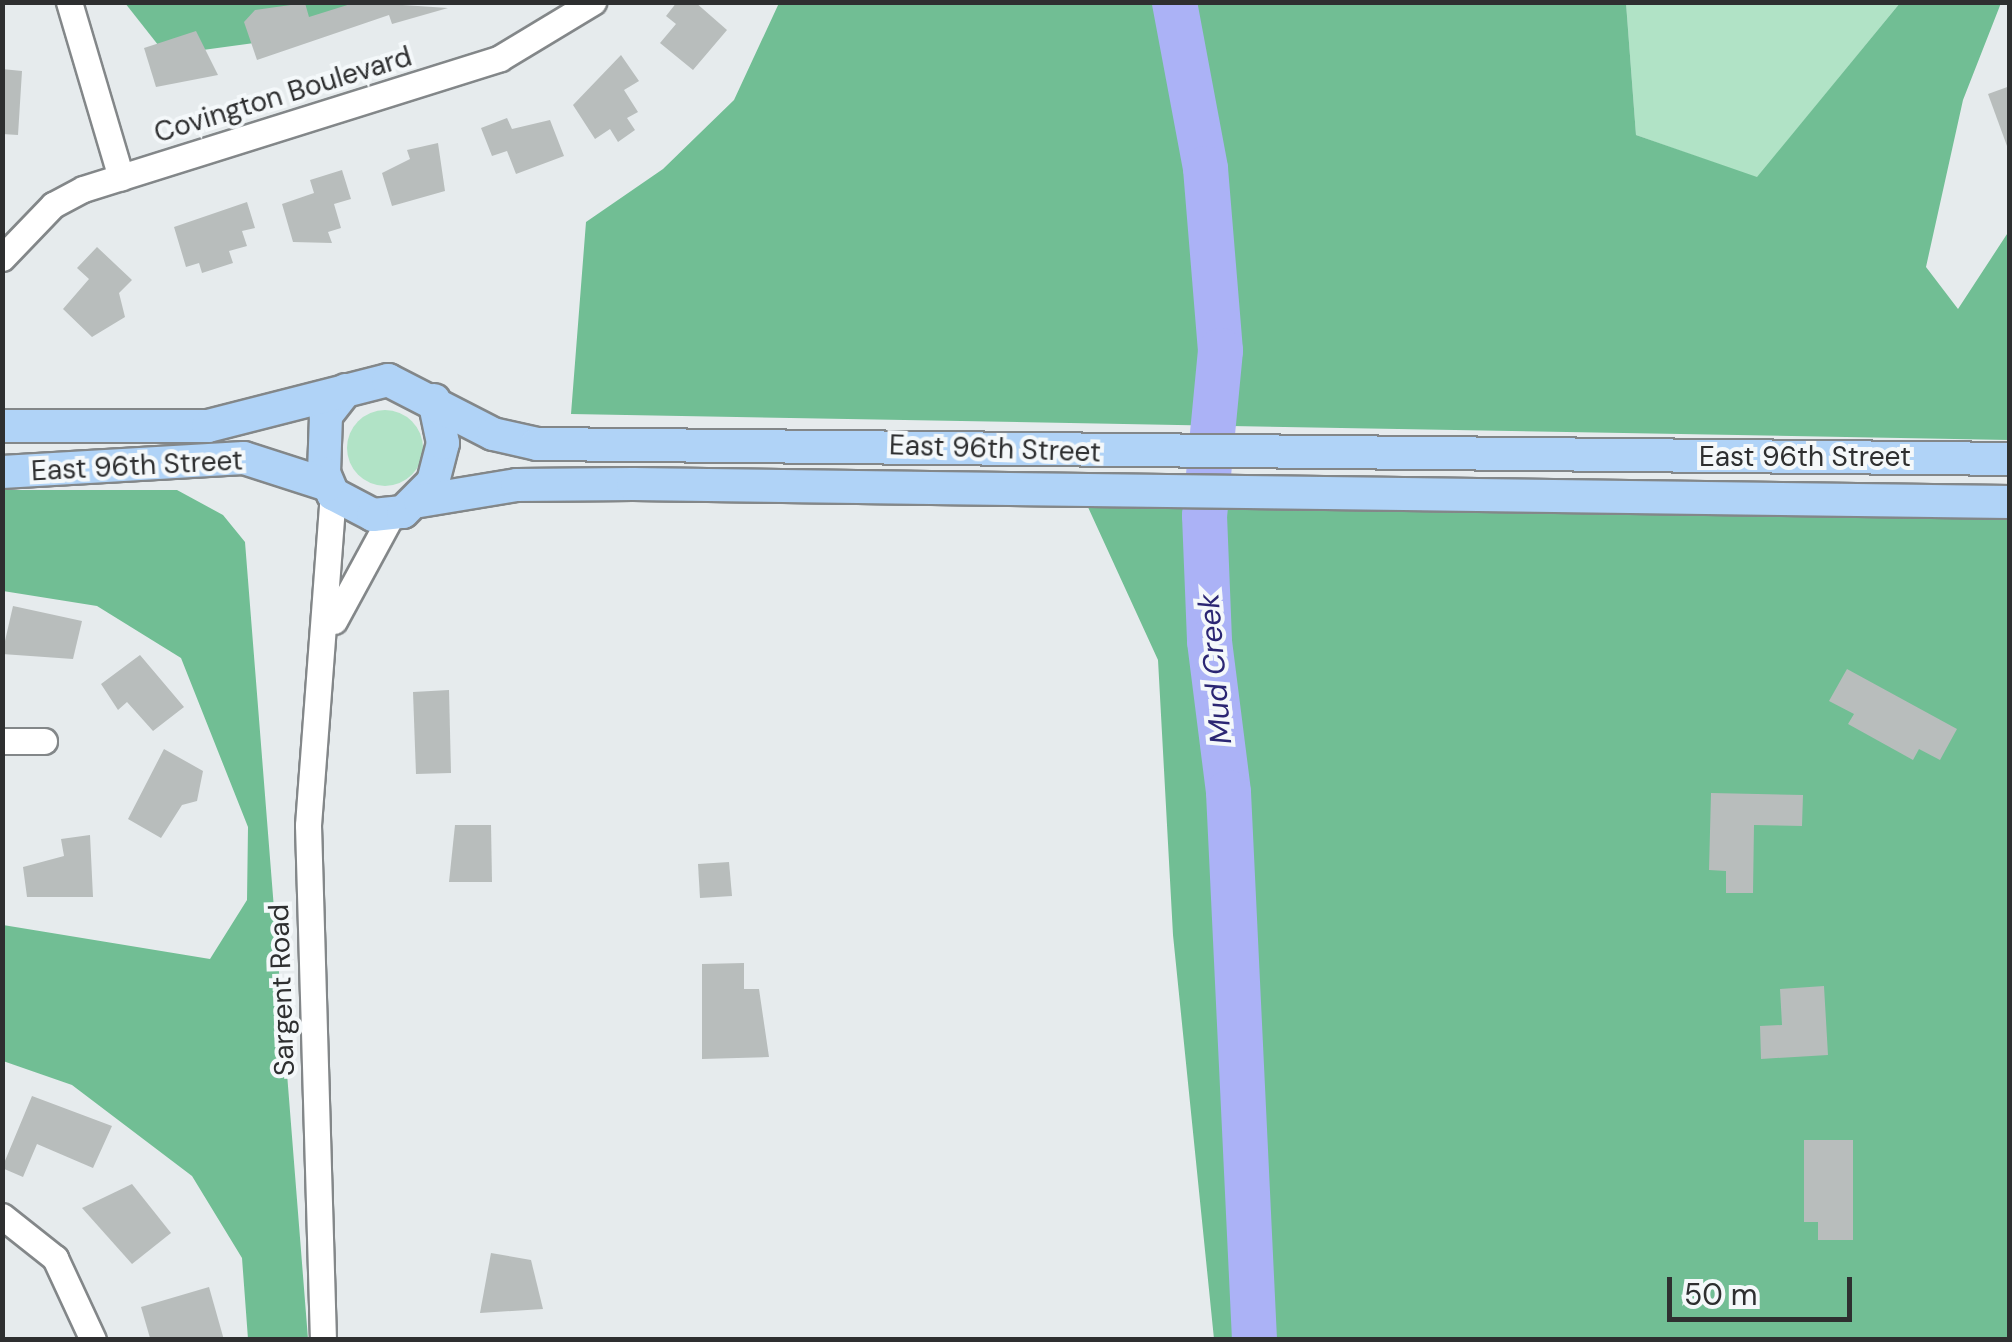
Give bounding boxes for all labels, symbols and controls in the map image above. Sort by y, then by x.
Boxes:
street label: Covington Boulevard [150,40,416,150]
street label: East 96th Street [888,429,1102,469]
street label: East 96th Street [1699,440,1911,474]
street label: East 96th Street [30,444,244,488]
water label: Mud Creek [1190,592,1240,746]
street label: Sargent Road [262,903,302,1077]
scale bar [1672,1257,1857,1319]
text: 50 m [1684,1275,1758,1314]

